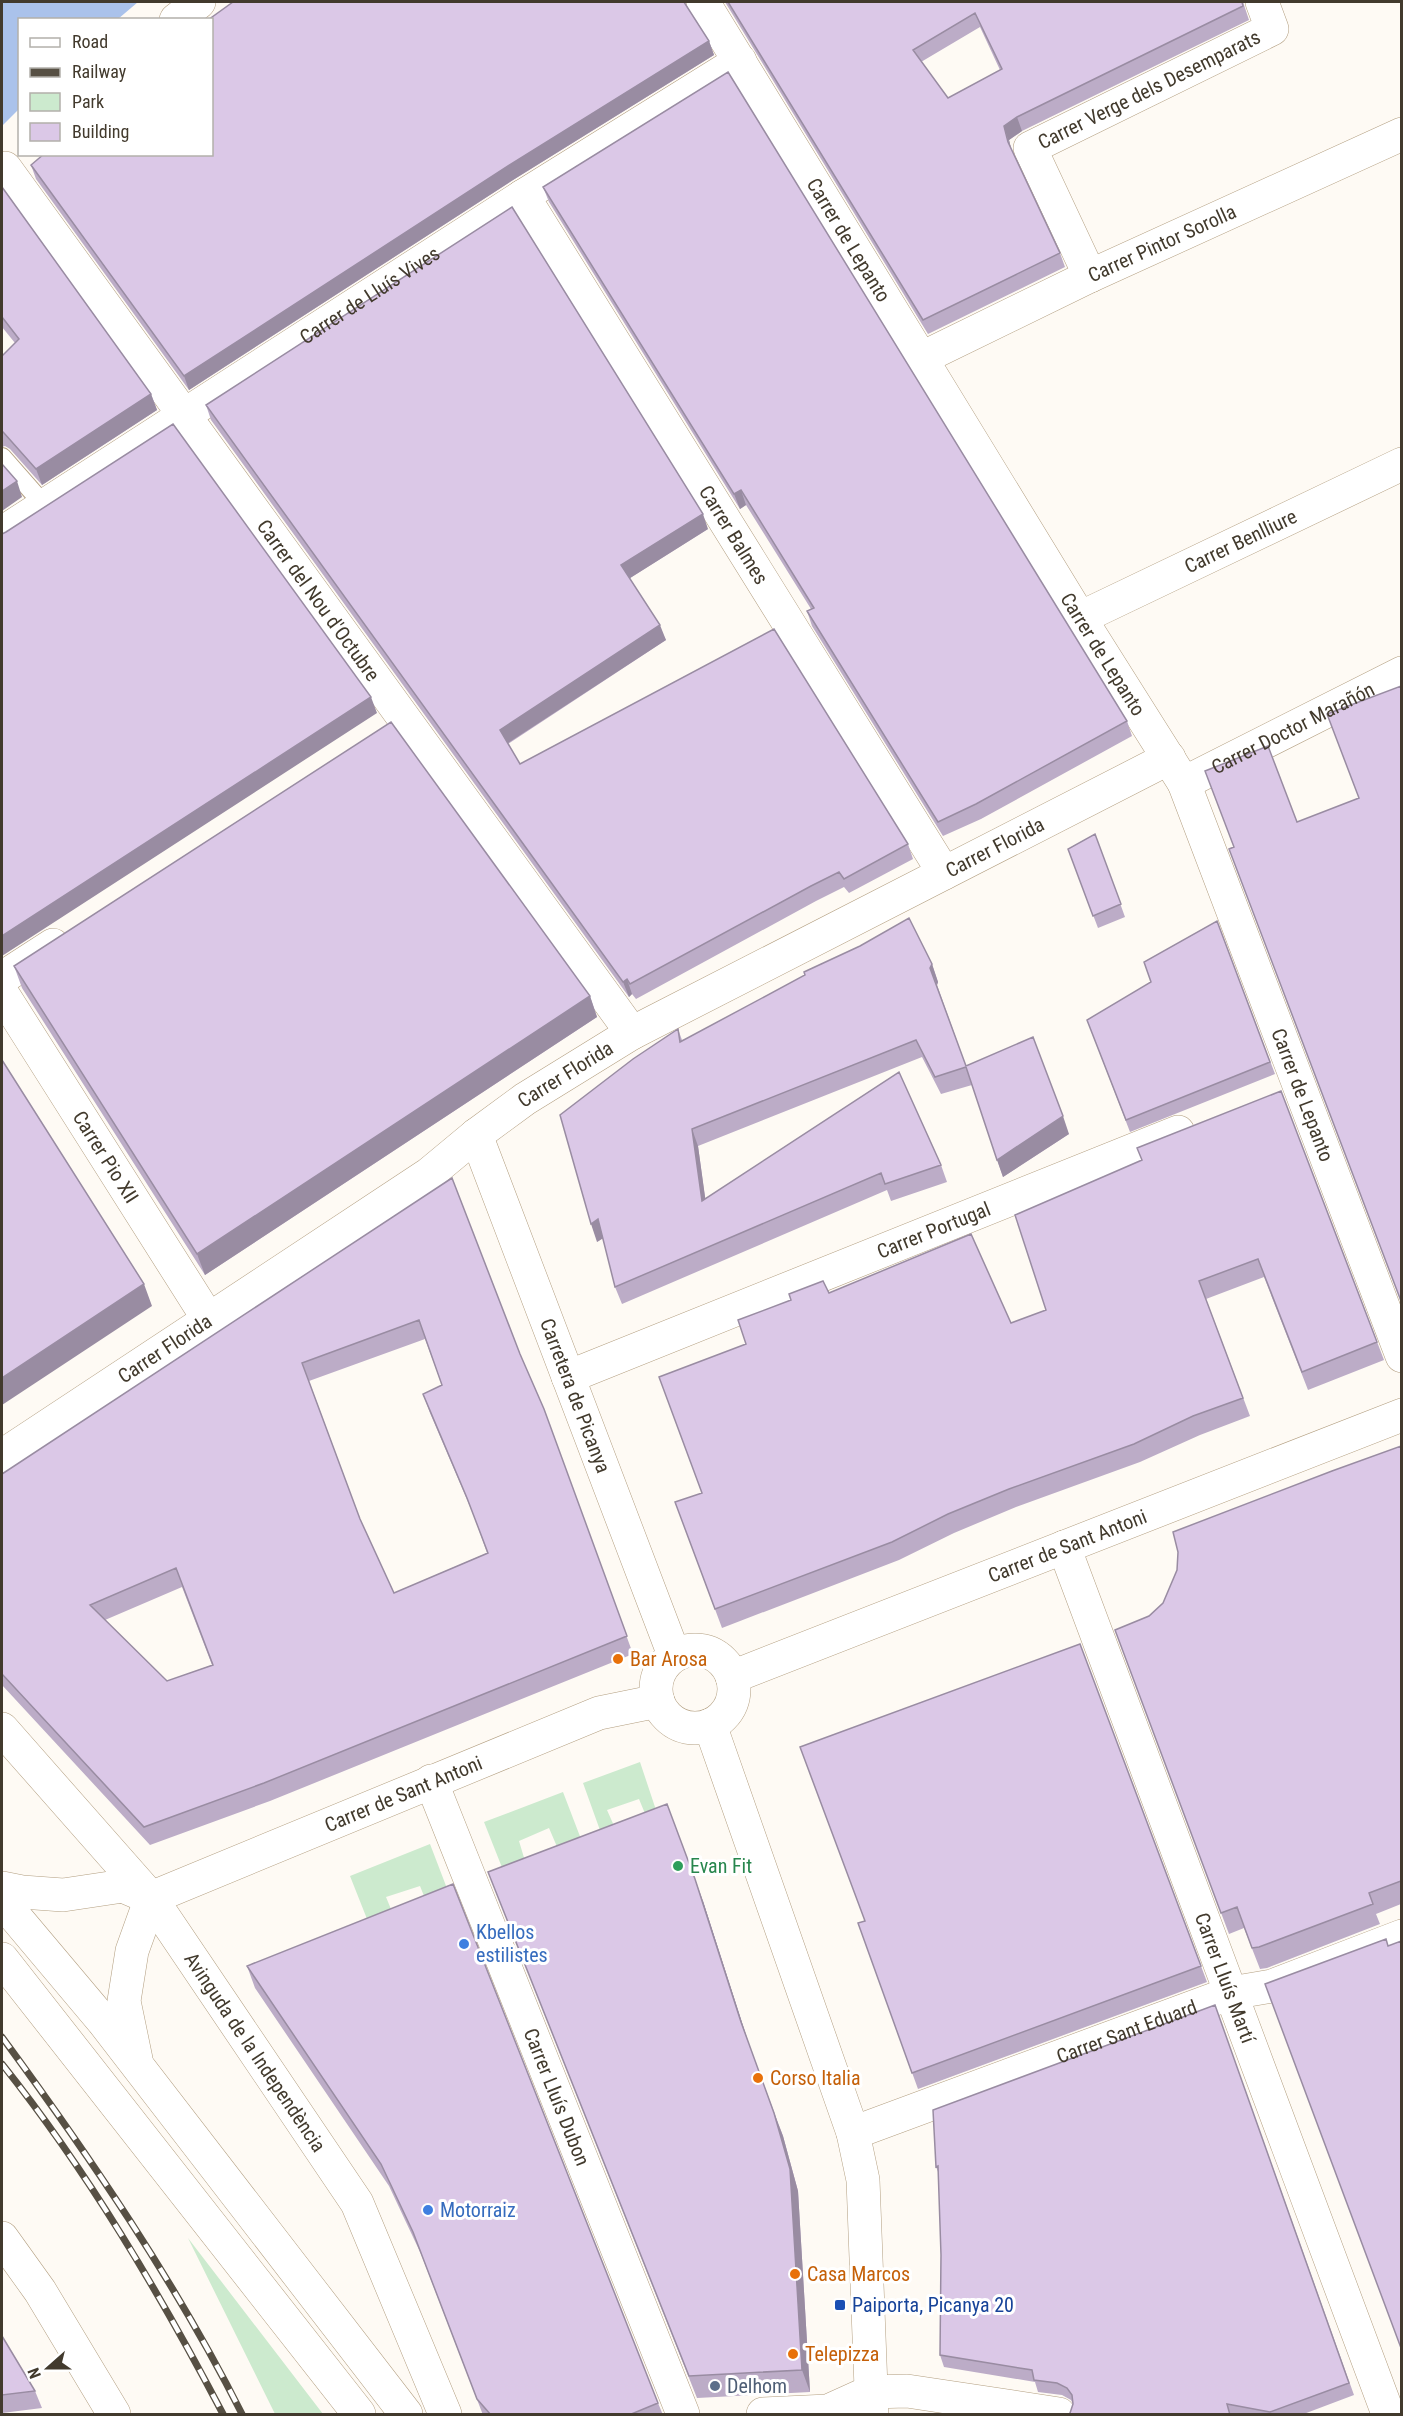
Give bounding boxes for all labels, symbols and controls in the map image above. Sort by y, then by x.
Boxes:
legend [18,18,213,156]
street label: Carrer Verge dels Desemparats [1034,25,1264,154]
text: Road [72,31,108,52]
text: Railway [72,61,127,82]
text: Park [72,91,104,112]
text: Building [72,121,129,142]
street label: Carrer de Lepanto [802,174,896,306]
street label: Carrer Pintor Sorolla [1084,199,1240,287]
street label: Carrer de Lluís Vives [295,241,444,349]
street label: Carrer Balmes [694,481,773,589]
street label: Carrer Benlliure [1180,504,1301,578]
street label: Carrer del Nou d'Octubre [252,515,385,686]
street label: Carrer de Lepanto [1055,588,1150,720]
street label: Carrer Doctor Marañón [1207,677,1379,779]
street label: Carrer Florida [942,812,1048,882]
street label: Carrer de Lepanto [1266,1025,1339,1165]
street label: Carrer Florida [513,1036,617,1112]
street label: Carrer Pio XII [68,1106,144,1207]
street label: Carrer Portugal [873,1197,994,1264]
street label: Carrer Florida [113,1309,216,1388]
street label: Carretera de Picanya [535,1315,616,1476]
street label: Carrer de Sant Antoni [985,1504,1150,1588]
place label: Bar Arosa [630,1647,707,1671]
marker: Bar Arosa [611,1652,625,1666]
street label: Carrer de Sant Antoni [321,1751,486,1837]
place label: Evan Fit [690,1854,752,1878]
marker: Evan Fit [671,1859,685,1873]
street label: Carrer Lluís Martí [1190,1909,1261,2048]
place label: Kbellos estilistes [476,1920,548,1967]
marker: Kbellos estilistes [457,1937,471,1951]
street label: Avinguda de la Independència [179,1948,331,2156]
street label: Carrer Sant Eduard [1053,1995,1200,2069]
street label: Carrer Lluís Dubon [519,2025,595,2169]
place label: Corso Italia [770,2066,860,2090]
marker: Corso Italia [751,2071,765,2085]
place label: Motorraiz [440,2198,516,2222]
marker: Motorraiz [421,2203,435,2217]
place label: Casa Marcos [807,2262,910,2286]
marker: Casa Marcos [788,2267,802,2281]
place label: Paiporta, Picanya 20 [852,2293,1014,2317]
marker: Paiporta, Picanya 20 [833,2298,847,2312]
north arrow [18,2338,78,2398]
place label: Telepizza [805,2342,879,2366]
marker: Telepizza [786,2347,800,2361]
text: N [24,2365,45,2381]
place label: Delhom [727,2374,787,2398]
marker: Delhom [708,2379,722,2393]

